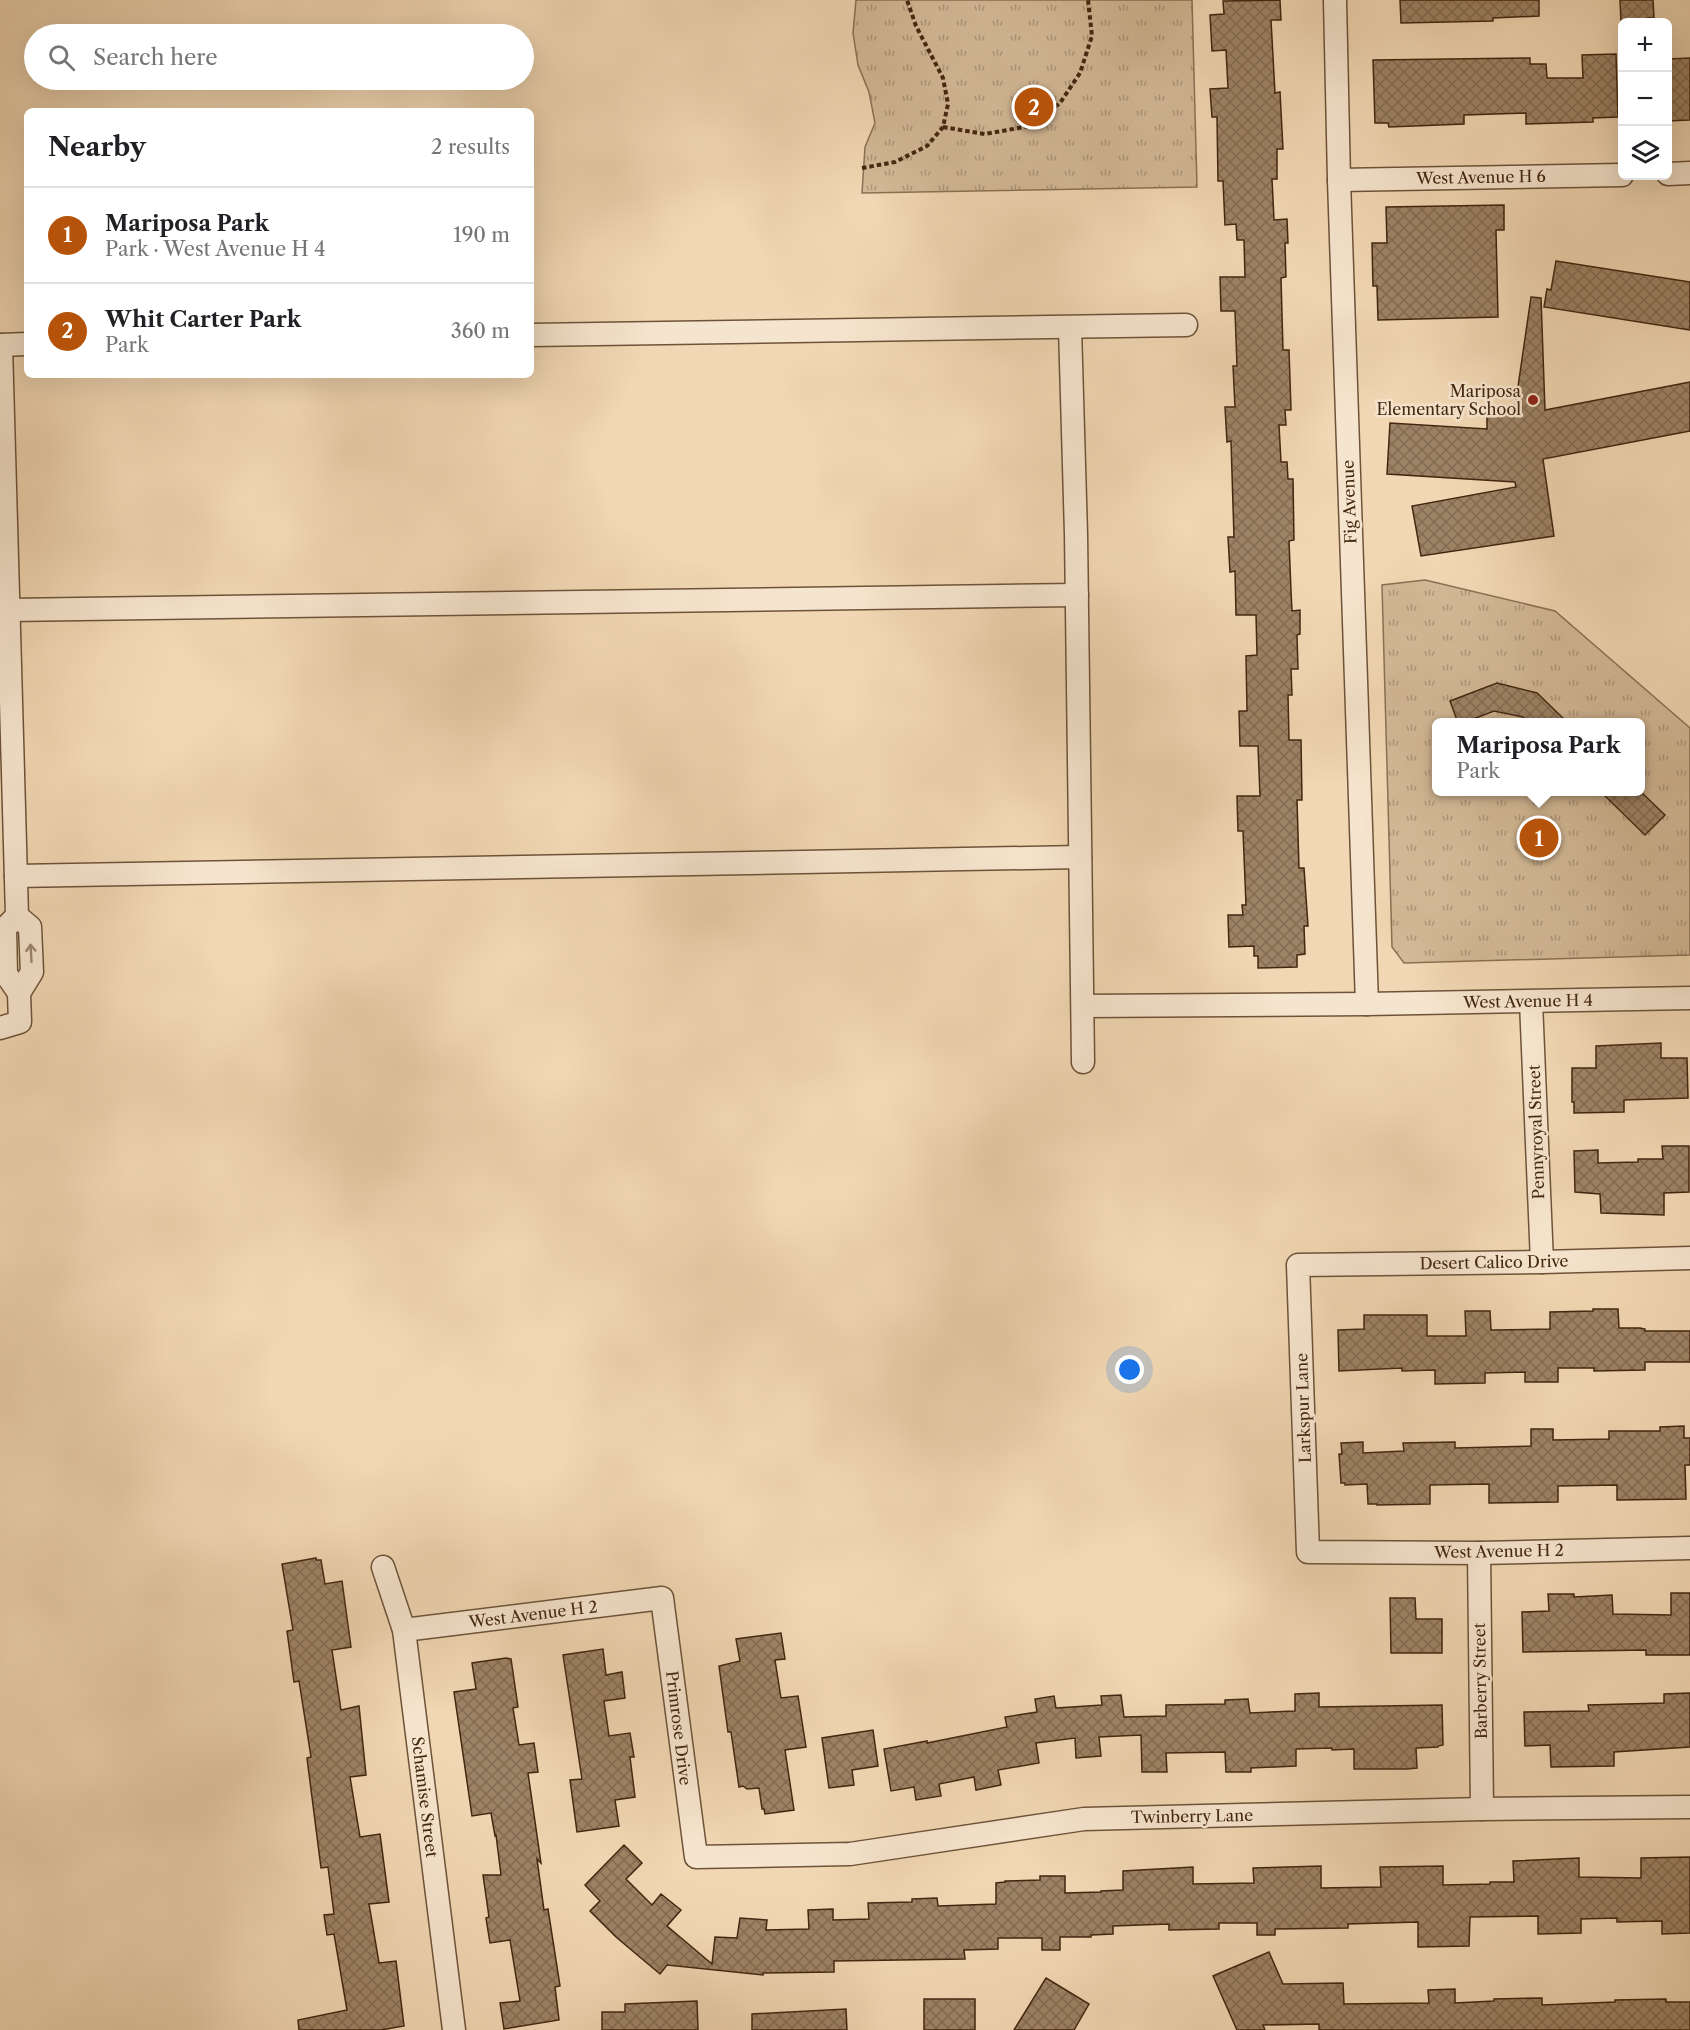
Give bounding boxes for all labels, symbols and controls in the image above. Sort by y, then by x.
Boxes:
map controls [1618,18,1672,180]
button: + [1618,18,1672,72]
search box [24,24,534,90]
icon: search [45,41,78,74]
text: Search here [93,44,218,71]
button: − [1618,72,1672,126]
pin: 2 [1014,84,1054,130]
button: layers [1618,126,1672,180]
text: Nearby [48,131,146,163]
text: 2 results [431,135,510,159]
street label: West Avenue H 6 [1415,166,1546,188]
text: Mariposa Park [105,210,269,237]
text: 1 [63,223,72,247]
text: 190 m [453,223,510,247]
text: Park · West Avenue H 4 [105,237,326,261]
text: Whit Carter Park [105,306,301,333]
text: 2 [62,319,73,343]
text: 360 m [451,319,510,343]
text: Park [105,333,148,357]
place label: Mariposa Elementary School [1377,381,1522,419]
marker: Mariposa Elementary School [1526,393,1540,407]
street label: Fig Avenue [1338,460,1360,544]
popup [1432,718,1645,796]
text: Mariposa Park [1456,732,1621,759]
text: Park [1456,759,1500,783]
pin: 1 [1520,816,1558,860]
one-way arrow [26,944,37,964]
street label: West Avenue H 4 [1462,990,1593,1012]
street label: Pennyroyal Street [1524,1064,1548,1200]
street label: Desert Calico Drive [1419,1251,1569,1273]
street label: Larkspur Lane [1291,1353,1315,1463]
your location [1115,1355,1144,1384]
street label: West Avenue H 2 [1433,1540,1564,1562]
street label: West Avenue H 2 [466,1596,599,1632]
street label: Barberry Street [1469,1622,1491,1739]
street label: Primrose Drive [662,1670,696,1786]
street label: Schamise Street [408,1735,442,1859]
street label: Twinberry Lane [1131,1805,1253,1827]

